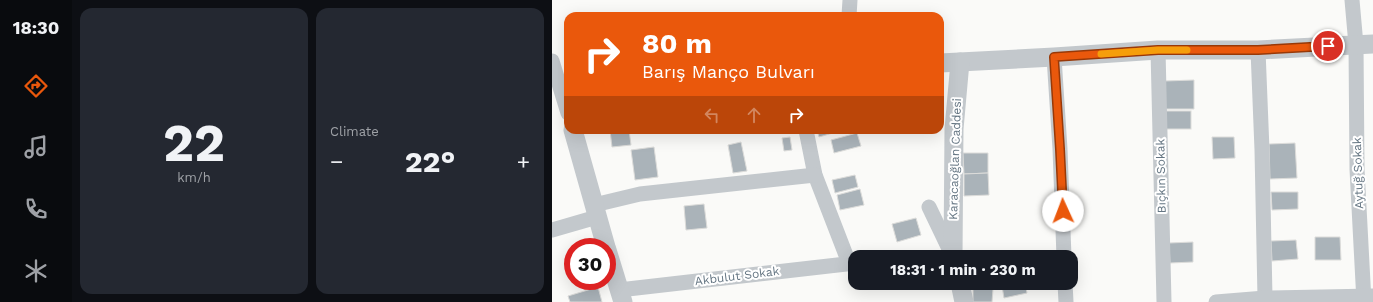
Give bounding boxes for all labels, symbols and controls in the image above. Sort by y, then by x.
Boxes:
text: 18:30 [13,17,59,38]
text: 80 m [642,27,712,60]
icon: right [576,28,628,80]
pin [1311,29,1345,63]
icon: arrive [1317,35,1339,57]
text: Barış Manço Bulvarı [642,61,815,82]
icon: directions [22,72,50,100]
street label: Karacaoğlan Caddesi [946,98,964,220]
icon: left [701,104,723,126]
icon: ahead [743,104,765,126]
icon: right [785,104,807,126]
text: 22 [163,113,225,174]
text: Climate [330,124,379,139]
icon: music [22,133,50,161]
street label: Aytuğ Sokak [1350,137,1366,209]
street label: Bıçkın Sokak [1153,138,1169,213]
text: 22° [405,144,455,179]
text: − [330,149,343,174]
text: + [517,149,530,174]
text: km/h [177,170,211,185]
position arrow [1042,190,1084,232]
icon: phone [22,195,50,223]
speed limit sign: 30 [564,238,616,290]
icon: climate [22,257,50,285]
text: 18:31 · 1 min · 230 m [890,261,1036,279]
street label: Akbulut Sokak [694,264,780,288]

